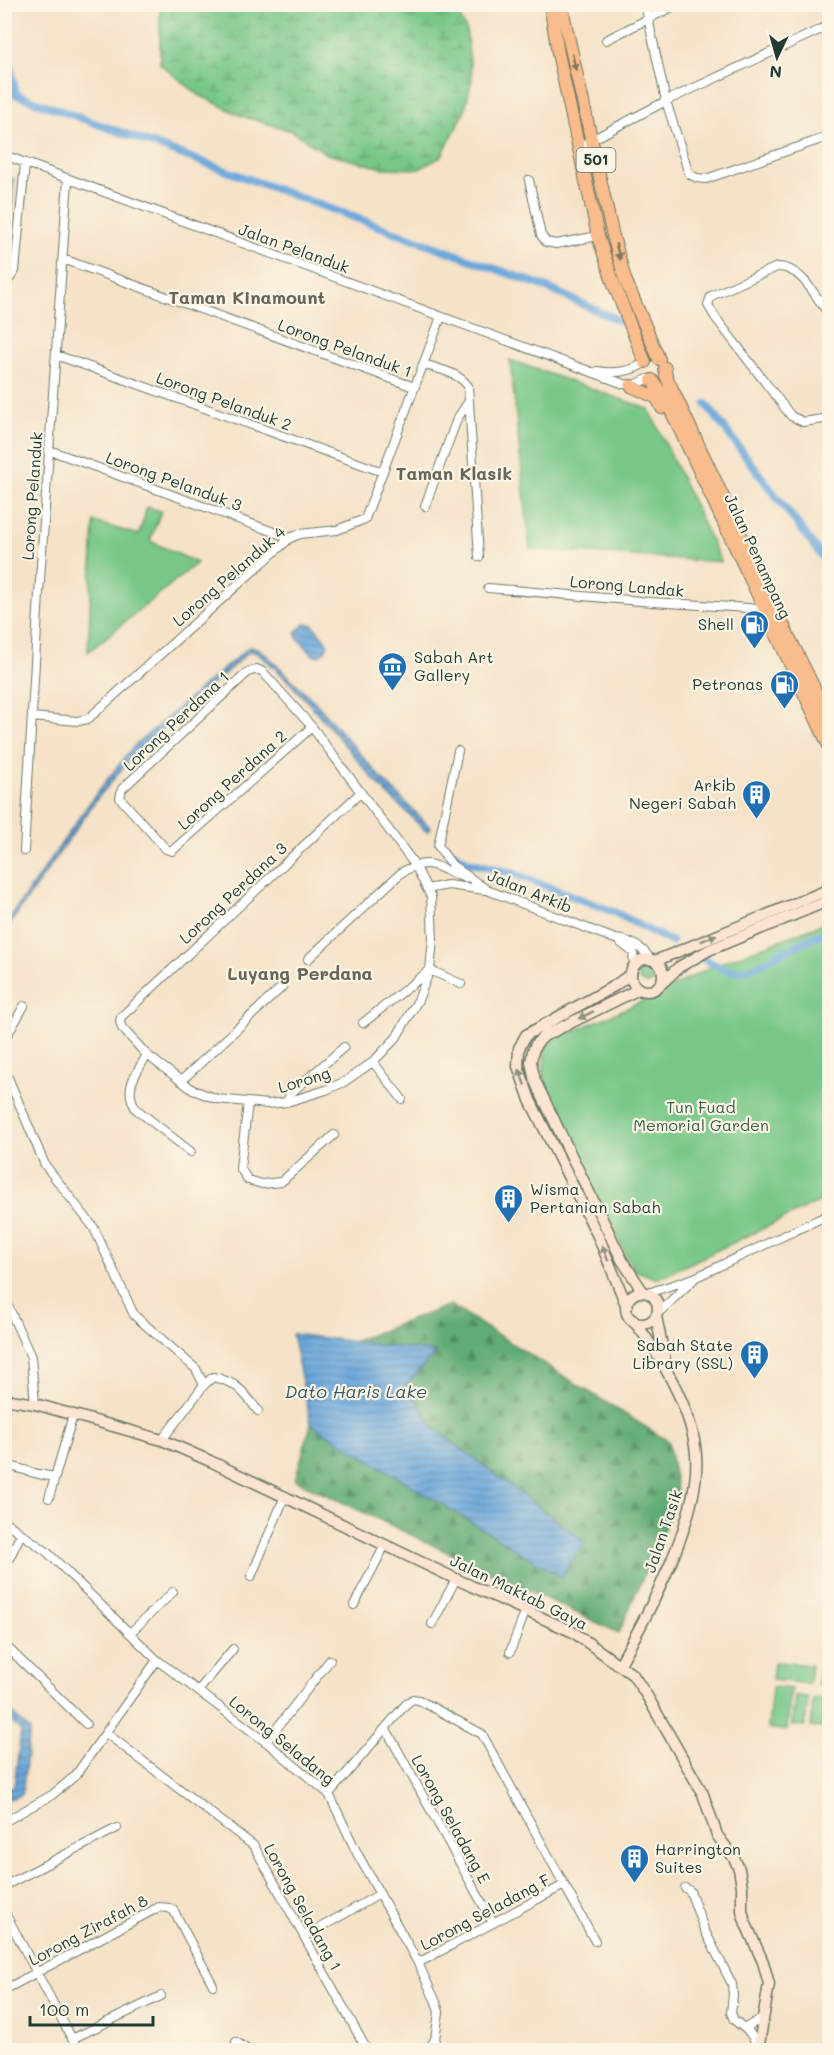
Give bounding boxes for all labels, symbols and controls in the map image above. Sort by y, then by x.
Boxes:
north arrow [747,27,807,87]
one-way arrow [570,52,579,71]
text: N [769,61,783,83]
road number: 501 [576,148,616,172]
street label: Jalan Pelanduk [236,218,353,277]
one-way arrow [614,243,623,261]
district label: Taman Kinamount [168,285,326,309]
street label: Lorong Pelanduk 1 [275,314,415,381]
street label: Lorong Pelanduk 2 [154,366,295,435]
street label: Lorong Pelanduk [17,431,46,561]
street label: Lorong Pelanduk 3 [103,446,245,515]
district label: Taman Klasik [396,461,512,485]
street label: Jalan Penampang [720,490,797,622]
street label: Lorong Pelanduk 4 [168,520,290,630]
street label: Lorong Landak [569,570,685,601]
fuel station icon: Shell [739,608,771,650]
place label: Shell [698,613,734,634]
place label: Sabah Art Gallery [414,646,493,685]
museum icon: Sabah Art Gallery [377,650,409,692]
street label: Lorong Perdana 1 [118,666,233,775]
fuel station icon: Petronas [768,668,800,710]
place label: Petronas [692,673,763,694]
street label: Lorong Perdana 2 [173,725,290,834]
place label: Arkib Negeri Sabah [629,774,736,813]
building icon: Arkib Negeri Sabah [741,778,773,820]
street label: Lorong Perdana 3 [174,837,291,948]
street label: Jalan Arkib [485,864,576,917]
one-way arrow [701,933,719,943]
district label: Luyang Perdana [227,961,373,985]
one-way arrow [578,1010,595,1020]
street label: Lorong [275,1062,333,1097]
one-way arrow [516,1068,526,1086]
park label: Tun Fuad Memorial Garden [633,1096,769,1135]
place label: Wisma Pertanian Sabah [530,1178,661,1217]
building icon: Wisma Pertanian Sabah [493,1182,525,1224]
one-way arrow [600,1244,609,1262]
place label: Sabah State Library (SSL) [633,1334,733,1373]
building icon: Sabah State Library (SSL) [738,1338,770,1380]
water label: Dato Haris Lake [285,1379,427,1403]
street label: Jalan Tasik [638,1486,687,1575]
street label: Jalan Maktab Gaya [447,1549,591,1634]
street label: Lorong Seladang [225,1691,339,1789]
street label: Lorong Seladang E [407,1751,496,1887]
place label: Harrington Suites [655,1838,741,1877]
street label: Lorong Seladang 1 [260,1840,347,1974]
building icon: Harrington Suites [618,1842,650,1884]
street label: Lorong Seladang F [416,1868,553,1955]
street label: Lorong Zirafah 8 [24,1889,151,1970]
scale bar [30,1989,153,2027]
text: 100 m [39,1997,89,2021]

